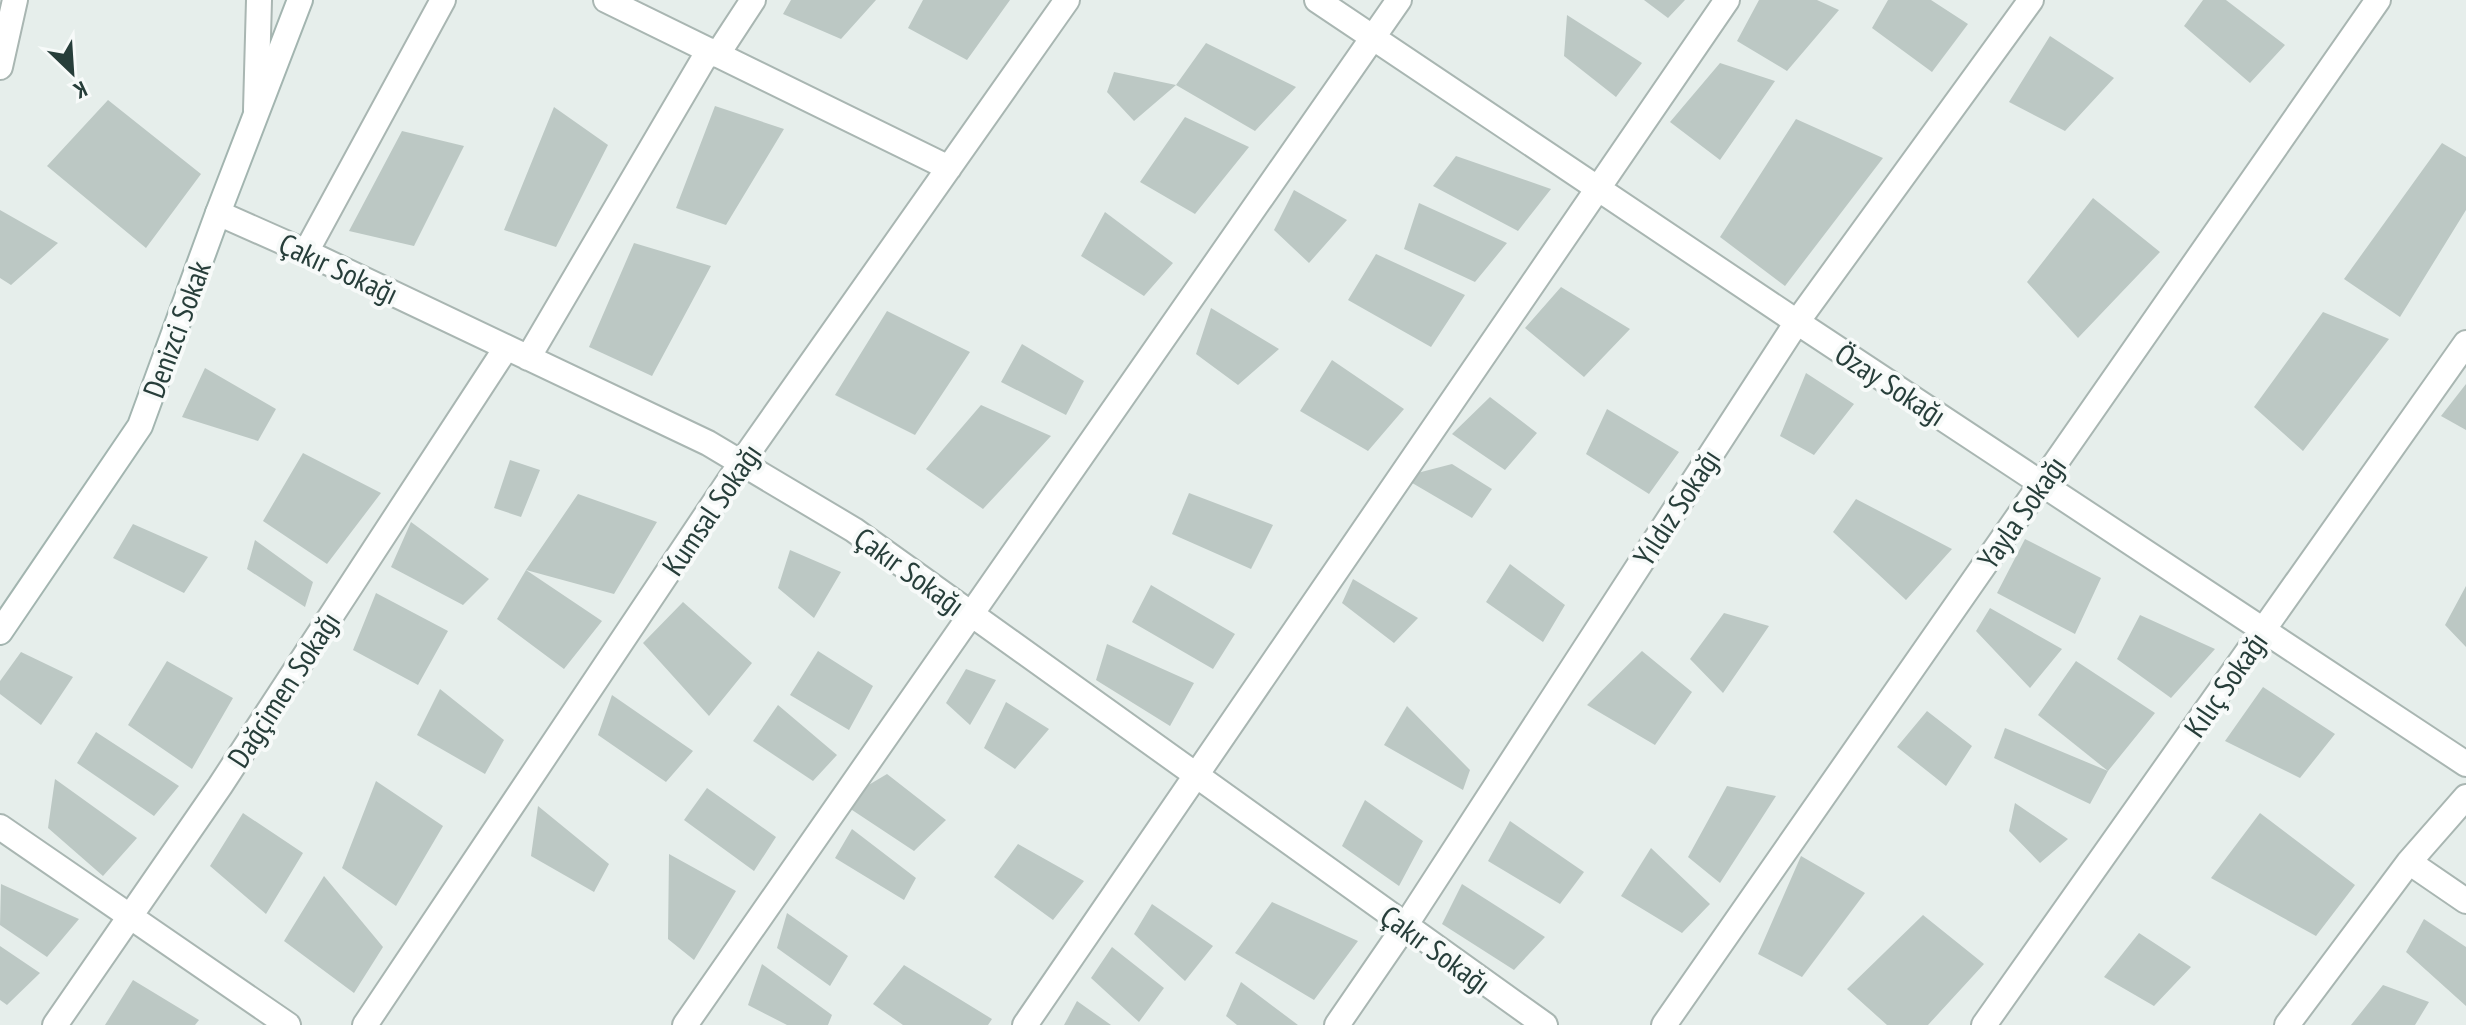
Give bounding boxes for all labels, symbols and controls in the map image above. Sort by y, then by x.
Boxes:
north arrow [32,32,112,112]
text: K [69,75,92,105]
street label: Çakır Sokağı [273,223,405,313]
street label: Denizci Sokak [133,255,219,403]
street label: Özay Sokağı [1828,334,1954,434]
street label: Kumsal Sokağı [653,435,769,583]
street label: Yıldız Sokağı [1624,441,1728,573]
street label: Yayla Sokağı [1968,448,2074,576]
street label: Çakır Sokağı [847,518,973,624]
street label: Dağçimen Sokağı [218,604,348,774]
street label: Kılıç Sokağı [2175,624,2275,744]
street label: Çakır Sokağı [1373,896,1499,1002]

